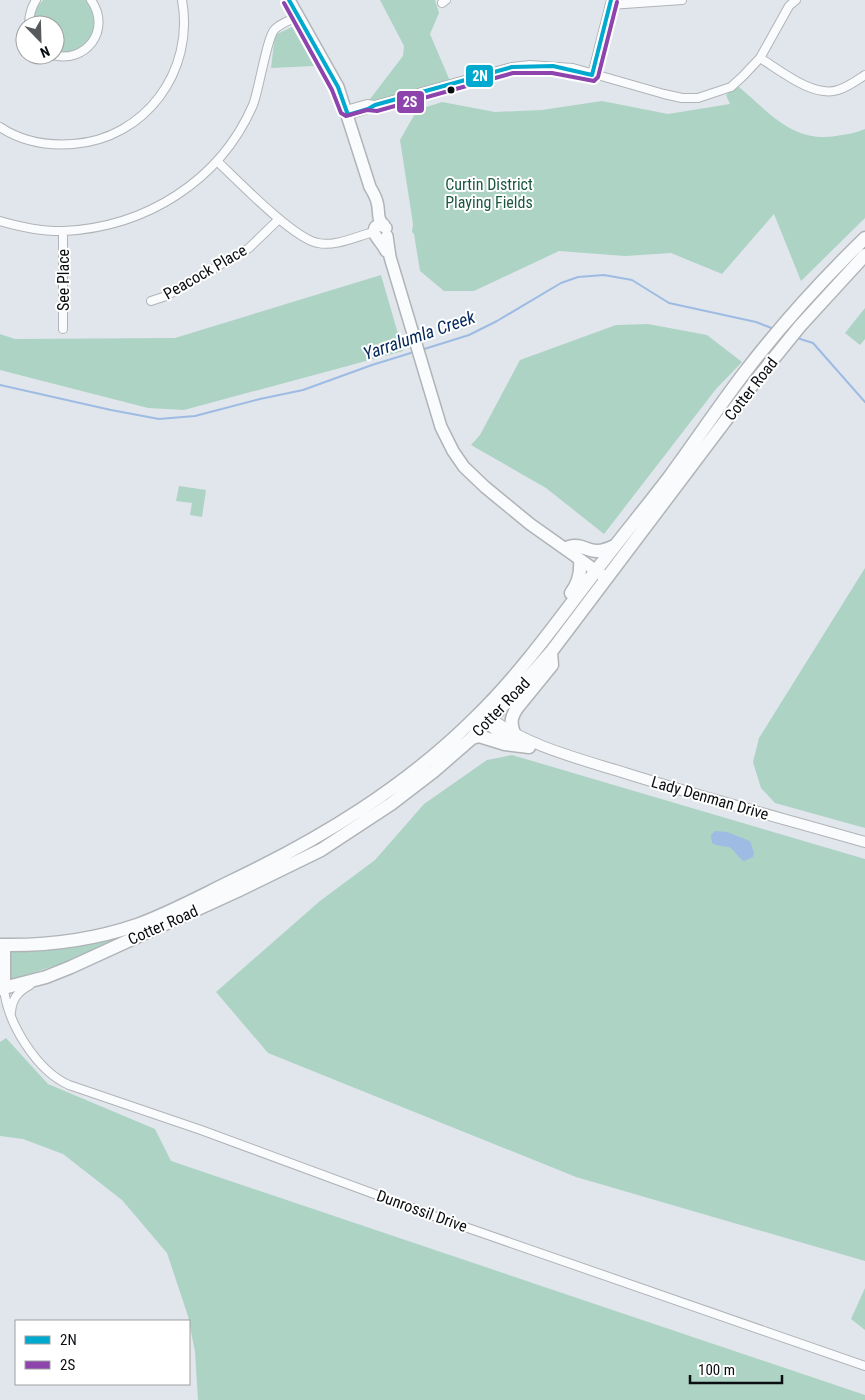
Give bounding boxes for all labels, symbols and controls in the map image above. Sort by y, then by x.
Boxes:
north arrow [15,15,65,65]
text: N [38,43,52,61]
line badge: 2N [465,64,494,88]
text: 2N [472,68,488,84]
unlabelled marker [446,85,456,95]
line badge: 2S [396,90,425,114]
text: 2S [403,94,418,110]
park label: Curtin District Playing Fields [445,175,533,212]
street label: Peacock Place [160,241,250,303]
street label: See Place [54,249,73,311]
water label: Yarralumla Creek [360,306,479,364]
street label: Cotter Road [721,354,781,424]
street label: Cotter Road [468,674,534,740]
street label: Lady Denman Drive [649,772,771,824]
street label: Cotter Road [125,901,201,949]
street label: Dunrossil Drive [374,1186,470,1236]
legend [15,1320,190,1385]
text: 2N [60,1331,77,1349]
scale bar [690,1352,782,1384]
text: 2S [60,1356,75,1374]
text: 100 m [698,1361,735,1379]

